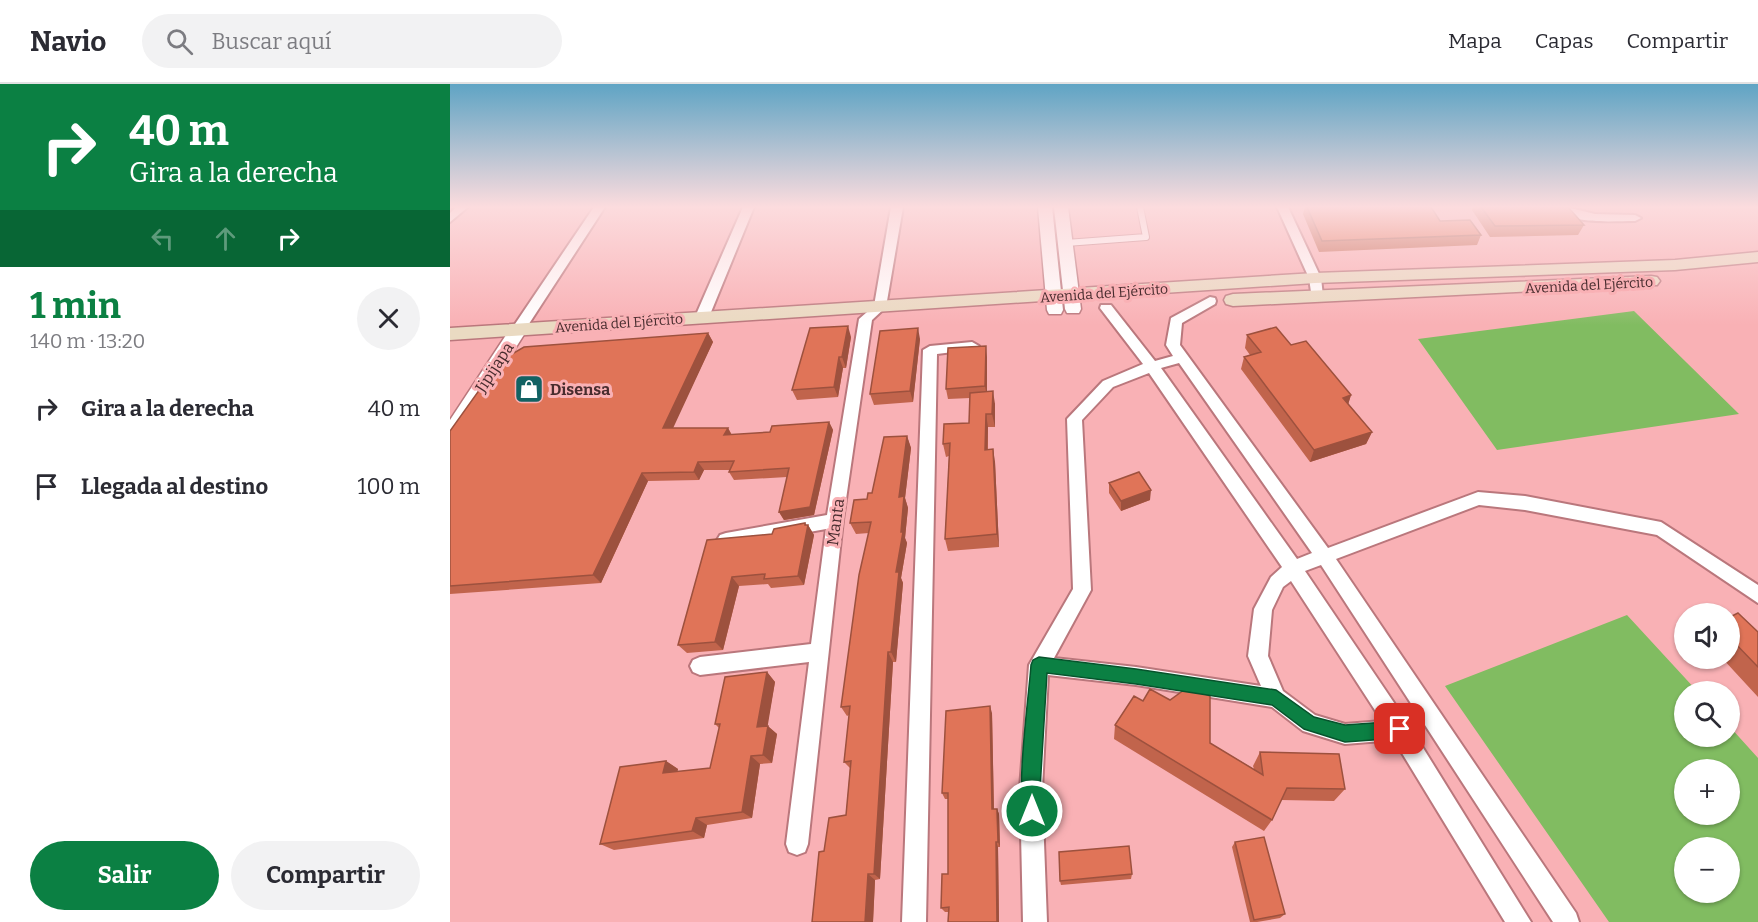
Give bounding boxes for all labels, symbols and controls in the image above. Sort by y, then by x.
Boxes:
search box [142,14,562,68]
text: Navio [30,25,106,58]
icon: search [163,25,196,58]
text: Buscar aquí [211,28,331,55]
text: Mapa [1448,28,1502,54]
text: Capas [1535,28,1593,54]
text: Compartir [1626,28,1728,54]
text: 40 m [129,106,229,156]
icon: right [30,108,108,186]
text: Gira a la derecha [129,157,338,189]
icon: left [146,222,179,255]
icon: ahead [209,222,242,255]
icon: right [272,222,305,255]
street label: Avenida del Ejército [1525,274,1653,297]
street label: Avenida del Ejército [1039,281,1169,306]
text: 1 min [30,284,121,328]
button: close [357,287,420,350]
street label: Avenida del Ejército [554,311,684,336]
text: 140 m · 13:20 [30,329,145,353]
street label: Jipijapa [471,338,518,397]
shop icon: Disensa [513,373,545,405]
place label: Disensa [550,380,610,399]
icon: right [30,392,63,425]
text: Gira a la derecha [81,395,254,422]
text: 40 m [368,395,420,422]
icon: arrive [30,470,63,503]
text: Llegada al destino [81,473,268,500]
text: 100 m [357,473,420,500]
street label: Manta [823,497,848,547]
map controls [1674,603,1740,903]
button: sound [1674,603,1740,669]
button: search [1674,681,1740,747]
pin [1374,703,1425,754]
icon: arrive [1383,712,1416,745]
button: + [1674,759,1740,825]
position arrow [1000,779,1064,843]
button: − [1674,837,1740,903]
button: Salir [30,841,219,910]
button: Compartir [231,841,420,910]

